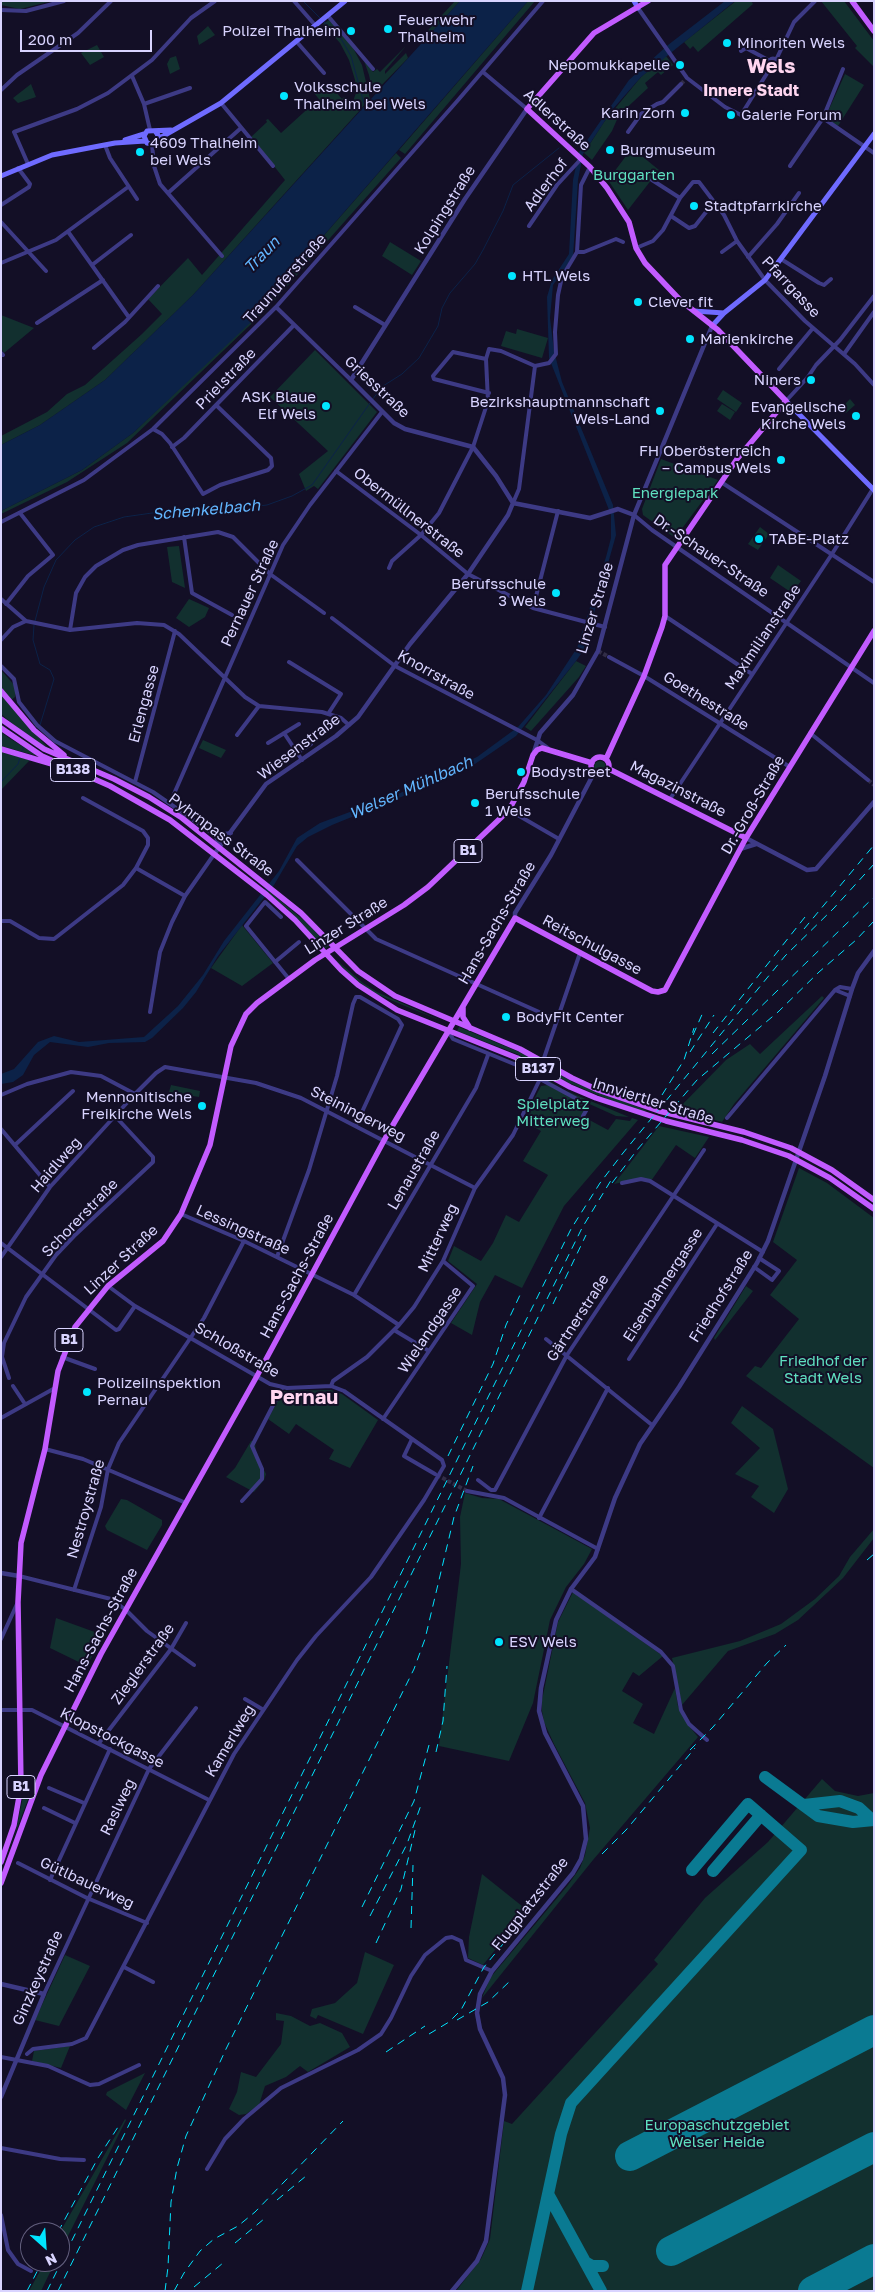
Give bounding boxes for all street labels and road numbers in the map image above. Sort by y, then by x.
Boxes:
street label: Adlerstraße [520,85,594,155]
street label: Adlerhof [520,155,572,215]
street label: Kolpingstraße [411,162,479,258]
street label: Traunuferstraße [240,230,330,328]
street label: Pfarrgasse [758,253,824,321]
street label: Prielstraße [192,344,260,414]
street label: Griesstraße [341,352,413,422]
street label: Obermüllnerstraße [350,464,468,562]
street label: Dr.-Schauer-Straße [650,511,772,601]
street label: Pernauer Straße [217,537,283,649]
street label: Linzer Straße [573,560,617,656]
street label: Maximilianstraße [721,581,805,693]
street label: Knorrstraße [394,646,478,704]
street label: Erlengasse [125,663,163,745]
street label: Goethestraße [660,667,752,735]
street label: Wiesenstraße [254,710,344,784]
street label: Dr.-Groß-Straße [717,752,789,858]
street label: Magazinstraße [627,757,729,821]
road number: B138 [50,758,96,782]
street label: Pyhrnpass Straße [165,790,277,880]
road number: B1 [454,839,482,862]
street label: Hans-Sachs-Straße [455,858,539,988]
street label: Linzer Straße [301,893,391,959]
street label: Reitschulgasse [539,911,645,979]
road number: B137 [516,1058,560,1080]
street label: Innviertler Straße [590,1074,716,1128]
street label: Steiningerweg [307,1082,409,1146]
street label: Lenaustraße [384,1127,444,1213]
street label: Haidlweg [27,1134,85,1196]
street label: Schorerstraße [38,1175,122,1261]
street label: Lessingstraße [193,1201,293,1259]
street label: Mitterweg [414,1201,462,1275]
street label: Hans-Sachs-Straße [256,1211,338,1341]
street label: Linzer Straße [80,1221,162,1299]
street label: Eisenbahnergasse [620,1225,706,1345]
street label: Friedhofstraße [685,1246,757,1346]
street label: Gärtnerstraße [543,1271,613,1365]
street label: Wielandgasse [394,1283,466,1377]
street label: Schloßstraße [191,1318,283,1382]
road number: B1 [55,1328,83,1352]
street label: Nestroystraße [63,1457,109,1561]
street label: Hans-Sachs-Straße [60,1565,142,1695]
street label: Zieglerstraße [108,1620,178,1708]
street label: Kamerlweg [201,1702,259,1780]
street label: Klopstockgasse [57,1704,167,1772]
road number: B1 [7,1775,35,1798]
street label: Raslweg [97,1776,139,1838]
street label: Gütlbauerweg [37,1853,137,1913]
street label: Flugplatzstraße [488,1854,572,1954]
street label: Ginzkeystraße [9,1928,67,2028]

